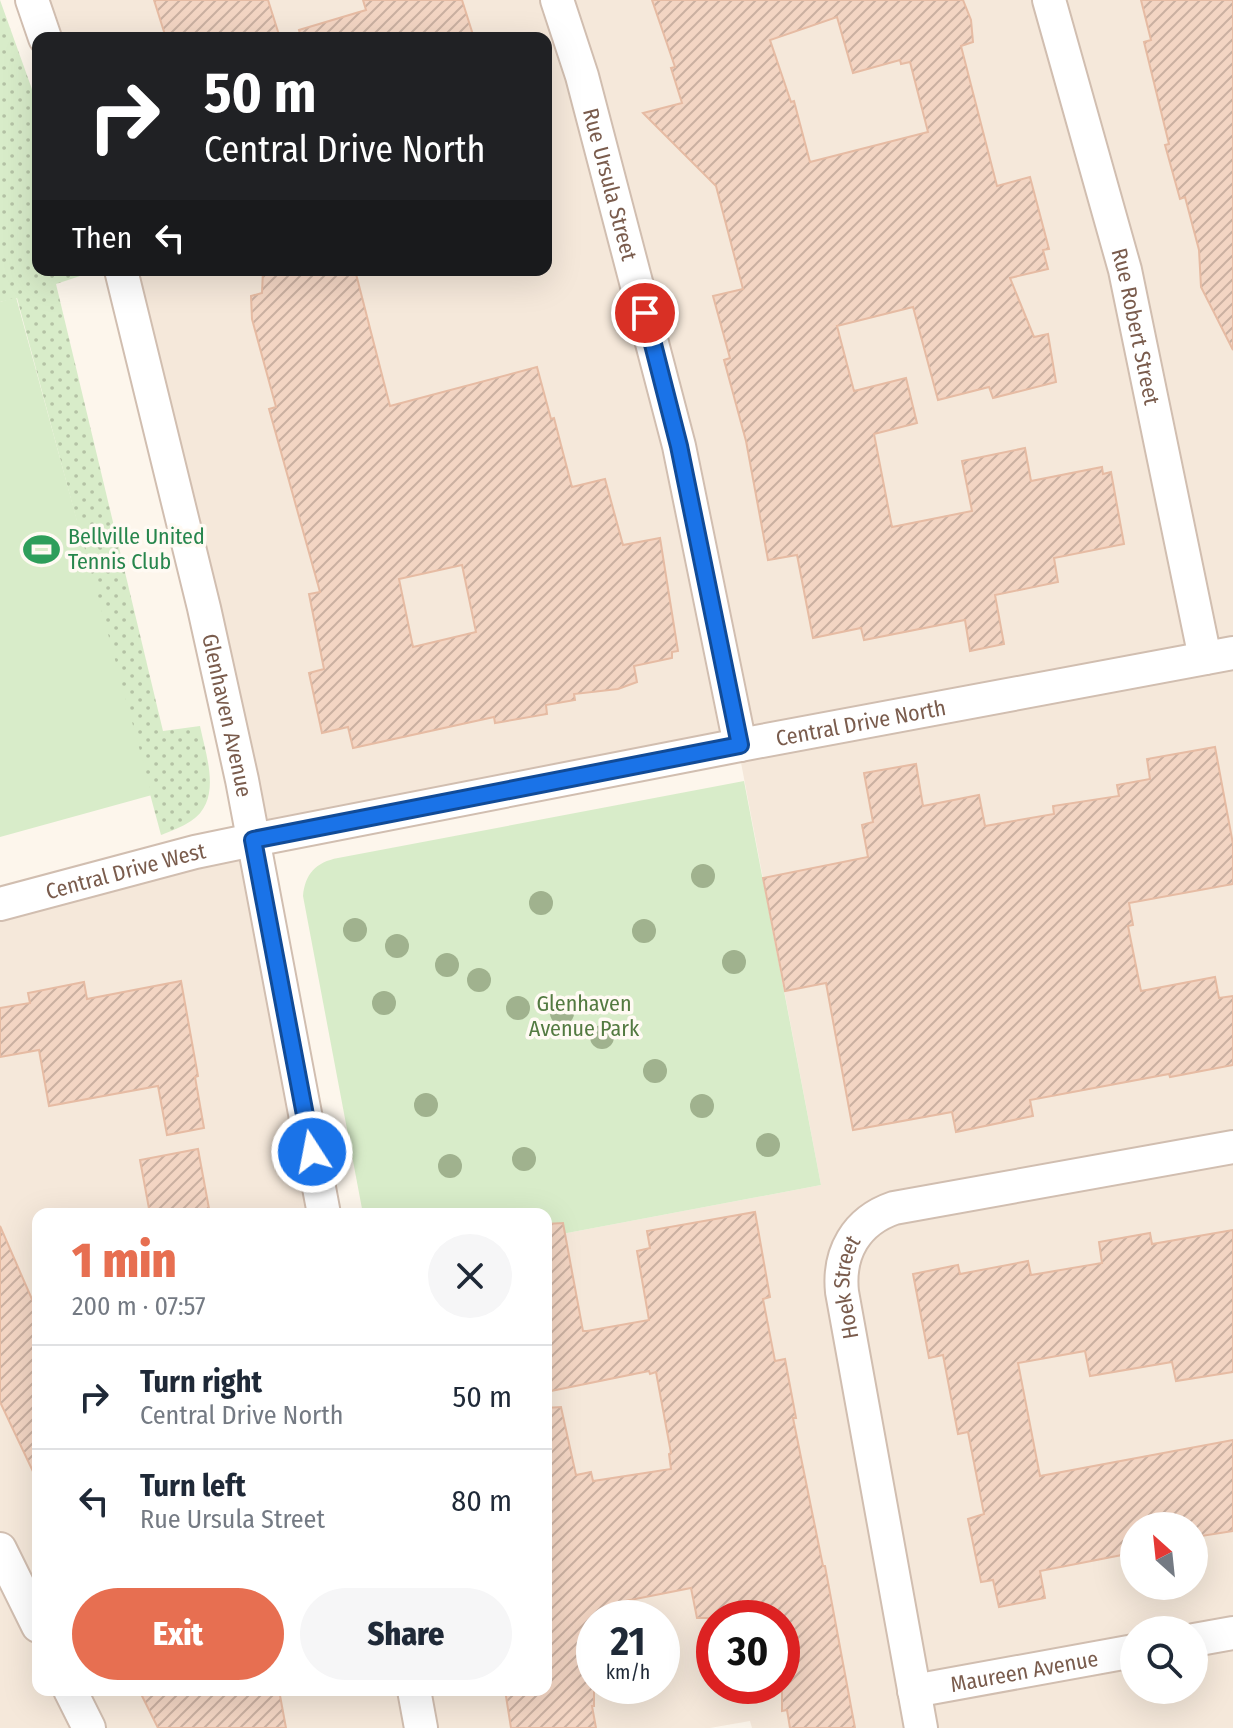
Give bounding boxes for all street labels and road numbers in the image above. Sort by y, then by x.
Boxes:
street label: Rue Ursula Street [577,105,643,264]
street label: Rue Robert Street [1105,245,1166,408]
street label: Glenhaven Avenue [196,631,258,799]
street label: Central Drive North [774,694,948,752]
street label: Central Drive West [43,837,209,905]
street label: Hoek Street [828,1229,867,1341]
street label: Maureen Avenue [948,1645,1100,1698]

